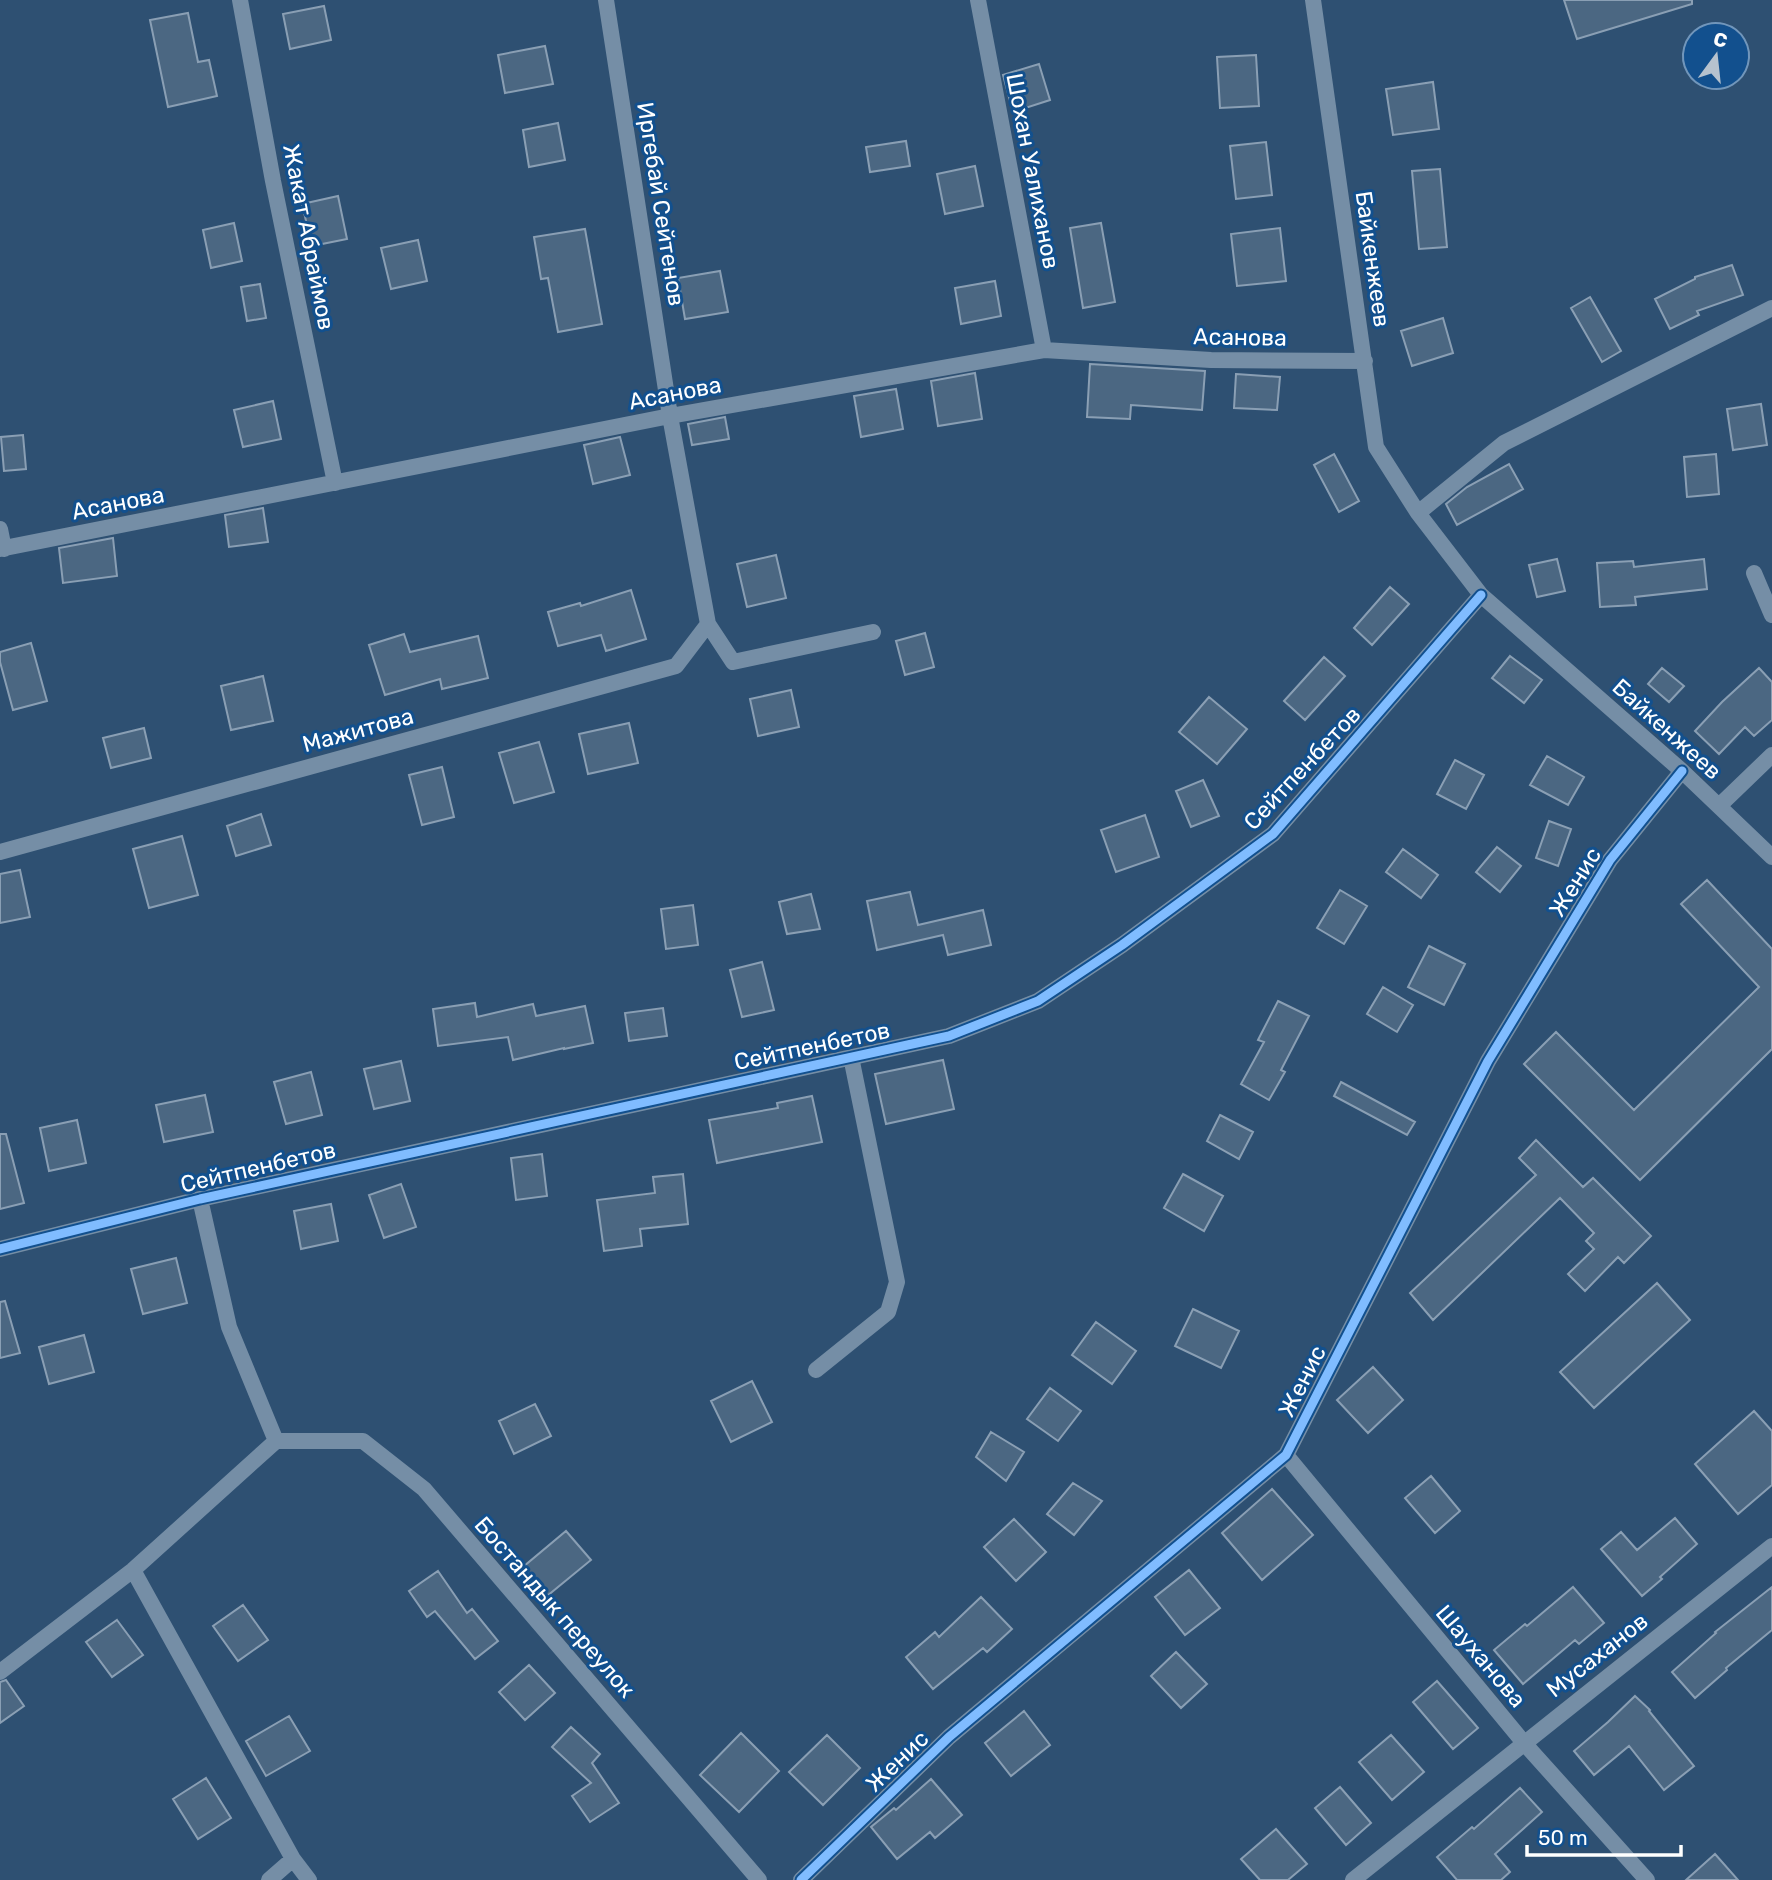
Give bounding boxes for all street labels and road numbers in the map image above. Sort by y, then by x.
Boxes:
street label: Шохан Уалиханов [1000,71,1066,271]
street label: Иргебай Сейтенов [631,100,691,308]
street label: Жакат Абраймов [277,142,341,332]
street label: Байкенжеев [1350,189,1396,329]
street label: Асанова [1193,322,1287,352]
street label: Асанова [626,370,724,416]
street label: Асанова [69,480,167,526]
street label: Байкенжеев [1607,673,1727,785]
street label: Сейтпенбетов [1238,700,1366,836]
street label: Мажитова [299,702,417,758]
street label: Женис [1543,842,1607,922]
street label: Сейтпенбетов [732,1016,892,1076]
street label: Сейтпенбетов [178,1136,338,1198]
street label: Женис [1272,1341,1332,1421]
street label: Бостандык переулок [469,1511,641,1703]
street label: Шауханова [1430,1599,1532,1713]
street label: Мусаханов [1541,1607,1653,1703]
street label: Женис [860,1724,934,1798]

